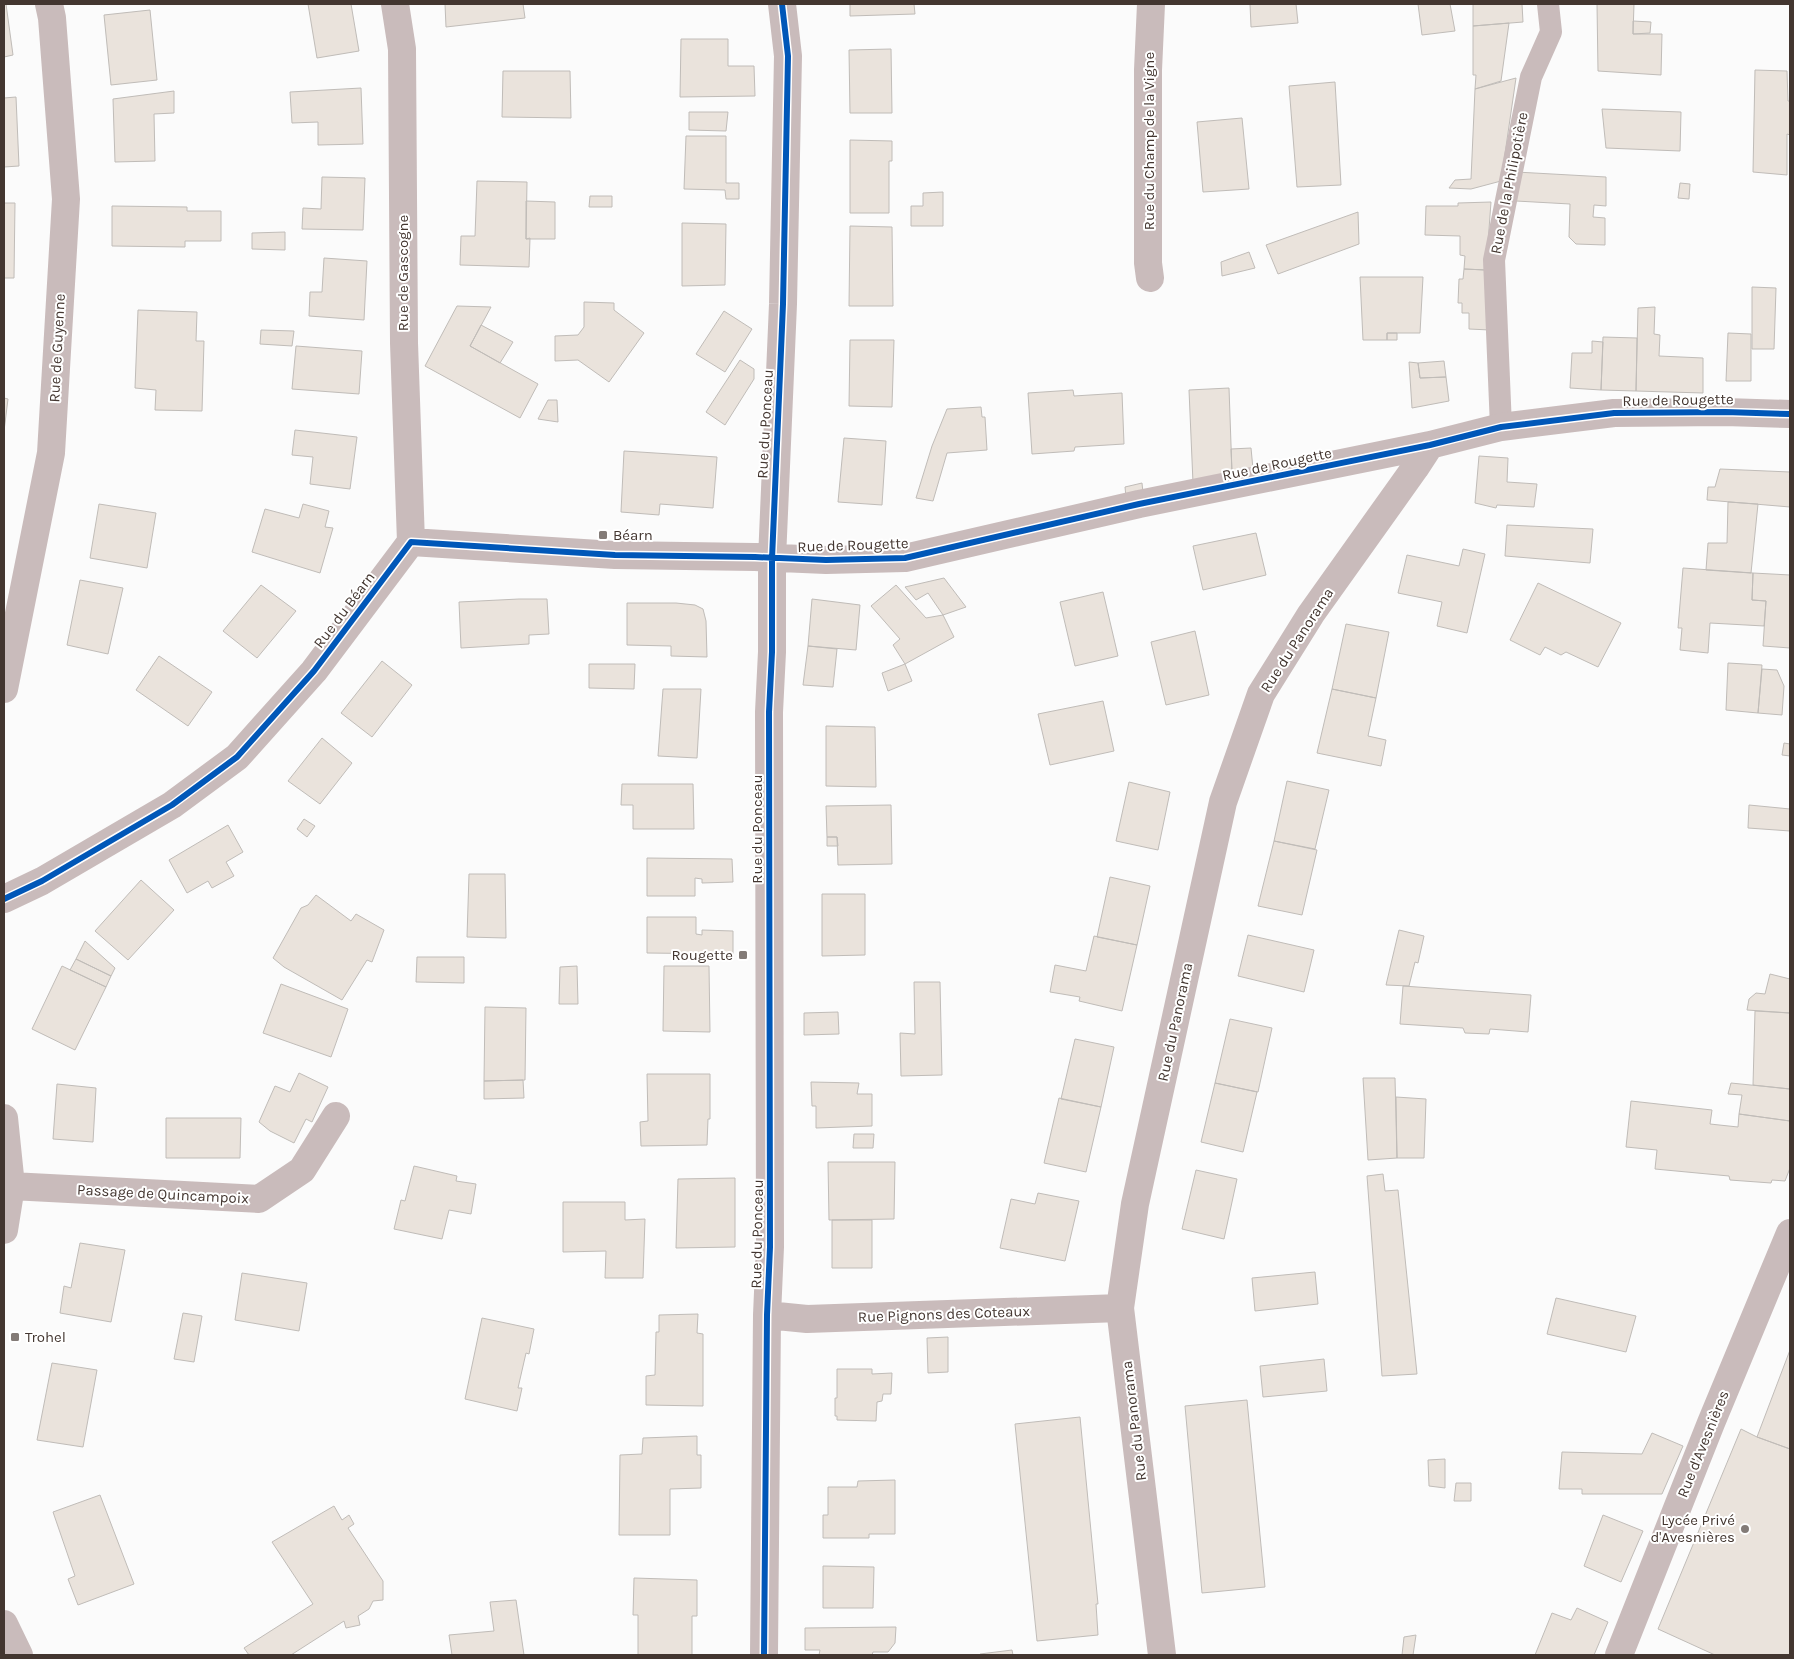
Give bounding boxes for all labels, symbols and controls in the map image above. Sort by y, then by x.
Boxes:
street label: Rue du Champ de la Vigne [1140,52,1158,230]
street label: Rue de la Philipotière [1486,111,1532,255]
street label: Rue de Gascogne [394,215,412,331]
street label: Rue de Guyenne [45,293,69,403]
street label: Rue du Ponceau [753,369,777,479]
street label: Rue de Rougette [1622,390,1734,410]
street label: Rue de Rougette [1221,444,1333,484]
place label: Béarn [613,526,653,544]
marker: Béarn [597,529,609,541]
street label: Rue de Rougette [797,534,909,556]
street label: Rue du Béarn [309,568,379,652]
street label: Rue du Panorama [1257,584,1337,696]
street label: Rue du Ponceau [748,774,766,884]
place label: Rougette [671,946,733,964]
marker: Rougette [737,949,749,961]
street label: Rue du Panorama [1154,961,1196,1083]
street label: Rue du Ponceau [747,1179,767,1289]
street label: Passage de Quincampoix [77,1181,250,1208]
street label: Rue Pignons des Coteaux [858,1302,1031,1326]
place label: Trohel [25,1328,66,1346]
marker: Trohel [9,1331,21,1343]
street label: Rue du Panorama [1118,1360,1150,1482]
street label: Rue d'Avesnières [1673,1388,1733,1500]
place label: Lycée Privé d'Avesnières [1650,1511,1735,1546]
marker: Lycée Privé d'Avesnières [1739,1523,1751,1535]

